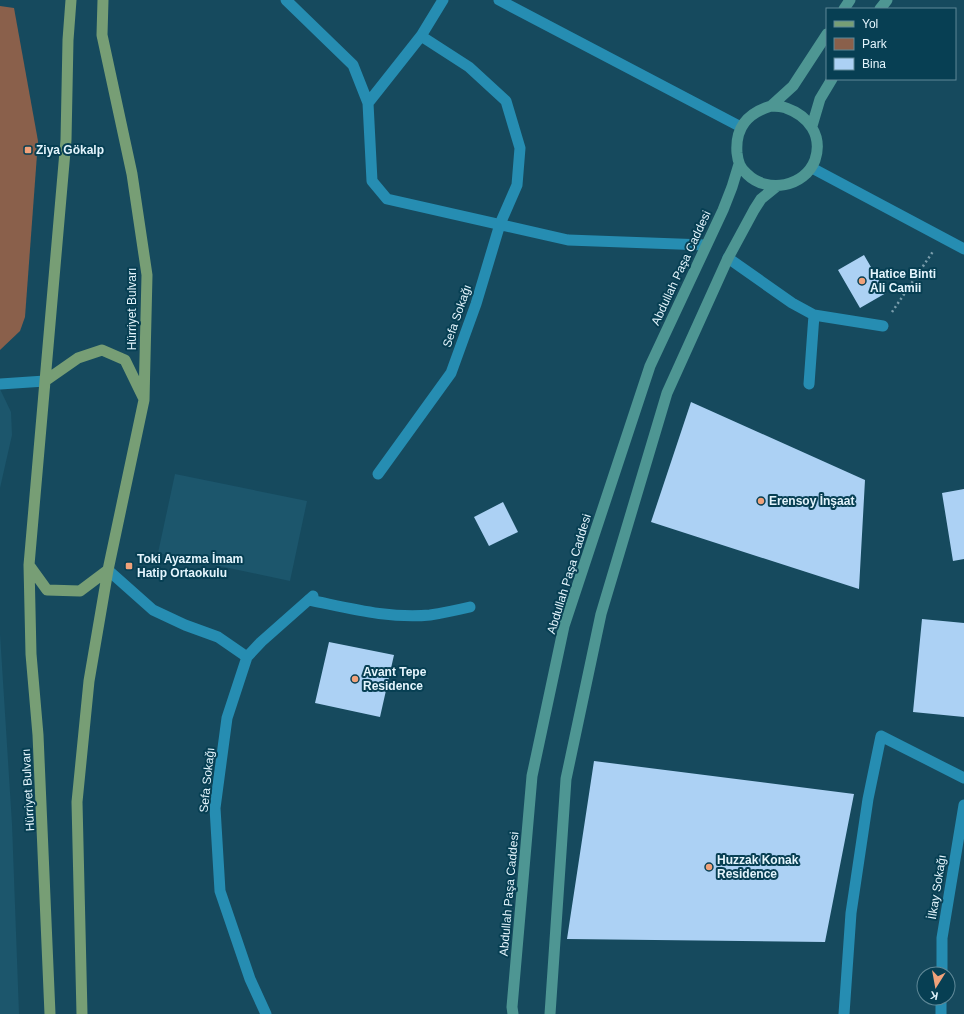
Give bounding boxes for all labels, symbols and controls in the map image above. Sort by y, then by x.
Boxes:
legend [826,8,956,80]
text: Yol [862,17,878,31]
text: Park [862,37,888,51]
text: Bina [862,57,886,71]
place label: Ziya Gökalp [36,143,104,157]
marker: Ziya Gökalp [23,145,33,155]
street label: Abdullah Paşa Caddesi [648,209,714,327]
place label: Hatice Binti Ali Camii [870,267,936,295]
street label: Hürriyet Bulvarı [125,268,139,350]
marker: Hatice Binti Ali Camii [857,276,867,286]
street label: Sefa Sokağı [440,283,474,349]
place label: Erensoy İnşaat [769,493,854,508]
marker: Erensoy İnşaat [756,496,766,506]
street label: Abdullah Paşa Caddesi [544,512,594,636]
place label: Toki Ayazma İmam Hatip Ortaokulu [137,551,243,580]
marker: Toki Ayazma İmam Hatip Ortaokulu [124,561,134,571]
place label: Avant Tepe Residence [363,665,427,693]
marker: Avant Tepe Residence [350,674,360,684]
street label: Sefa Sokağı [197,747,217,813]
street label: Hürriyet Bulvarı [19,748,37,832]
street label: Abdullah Paşa Caddesi [497,831,521,957]
place label: Huzzak Konak Residence [717,853,799,881]
street label: İlkay Sokağı [925,854,949,920]
marker: Huzzak Konak Residence [704,862,714,872]
north arrow [916,966,956,1006]
text: K [929,989,939,1002]

